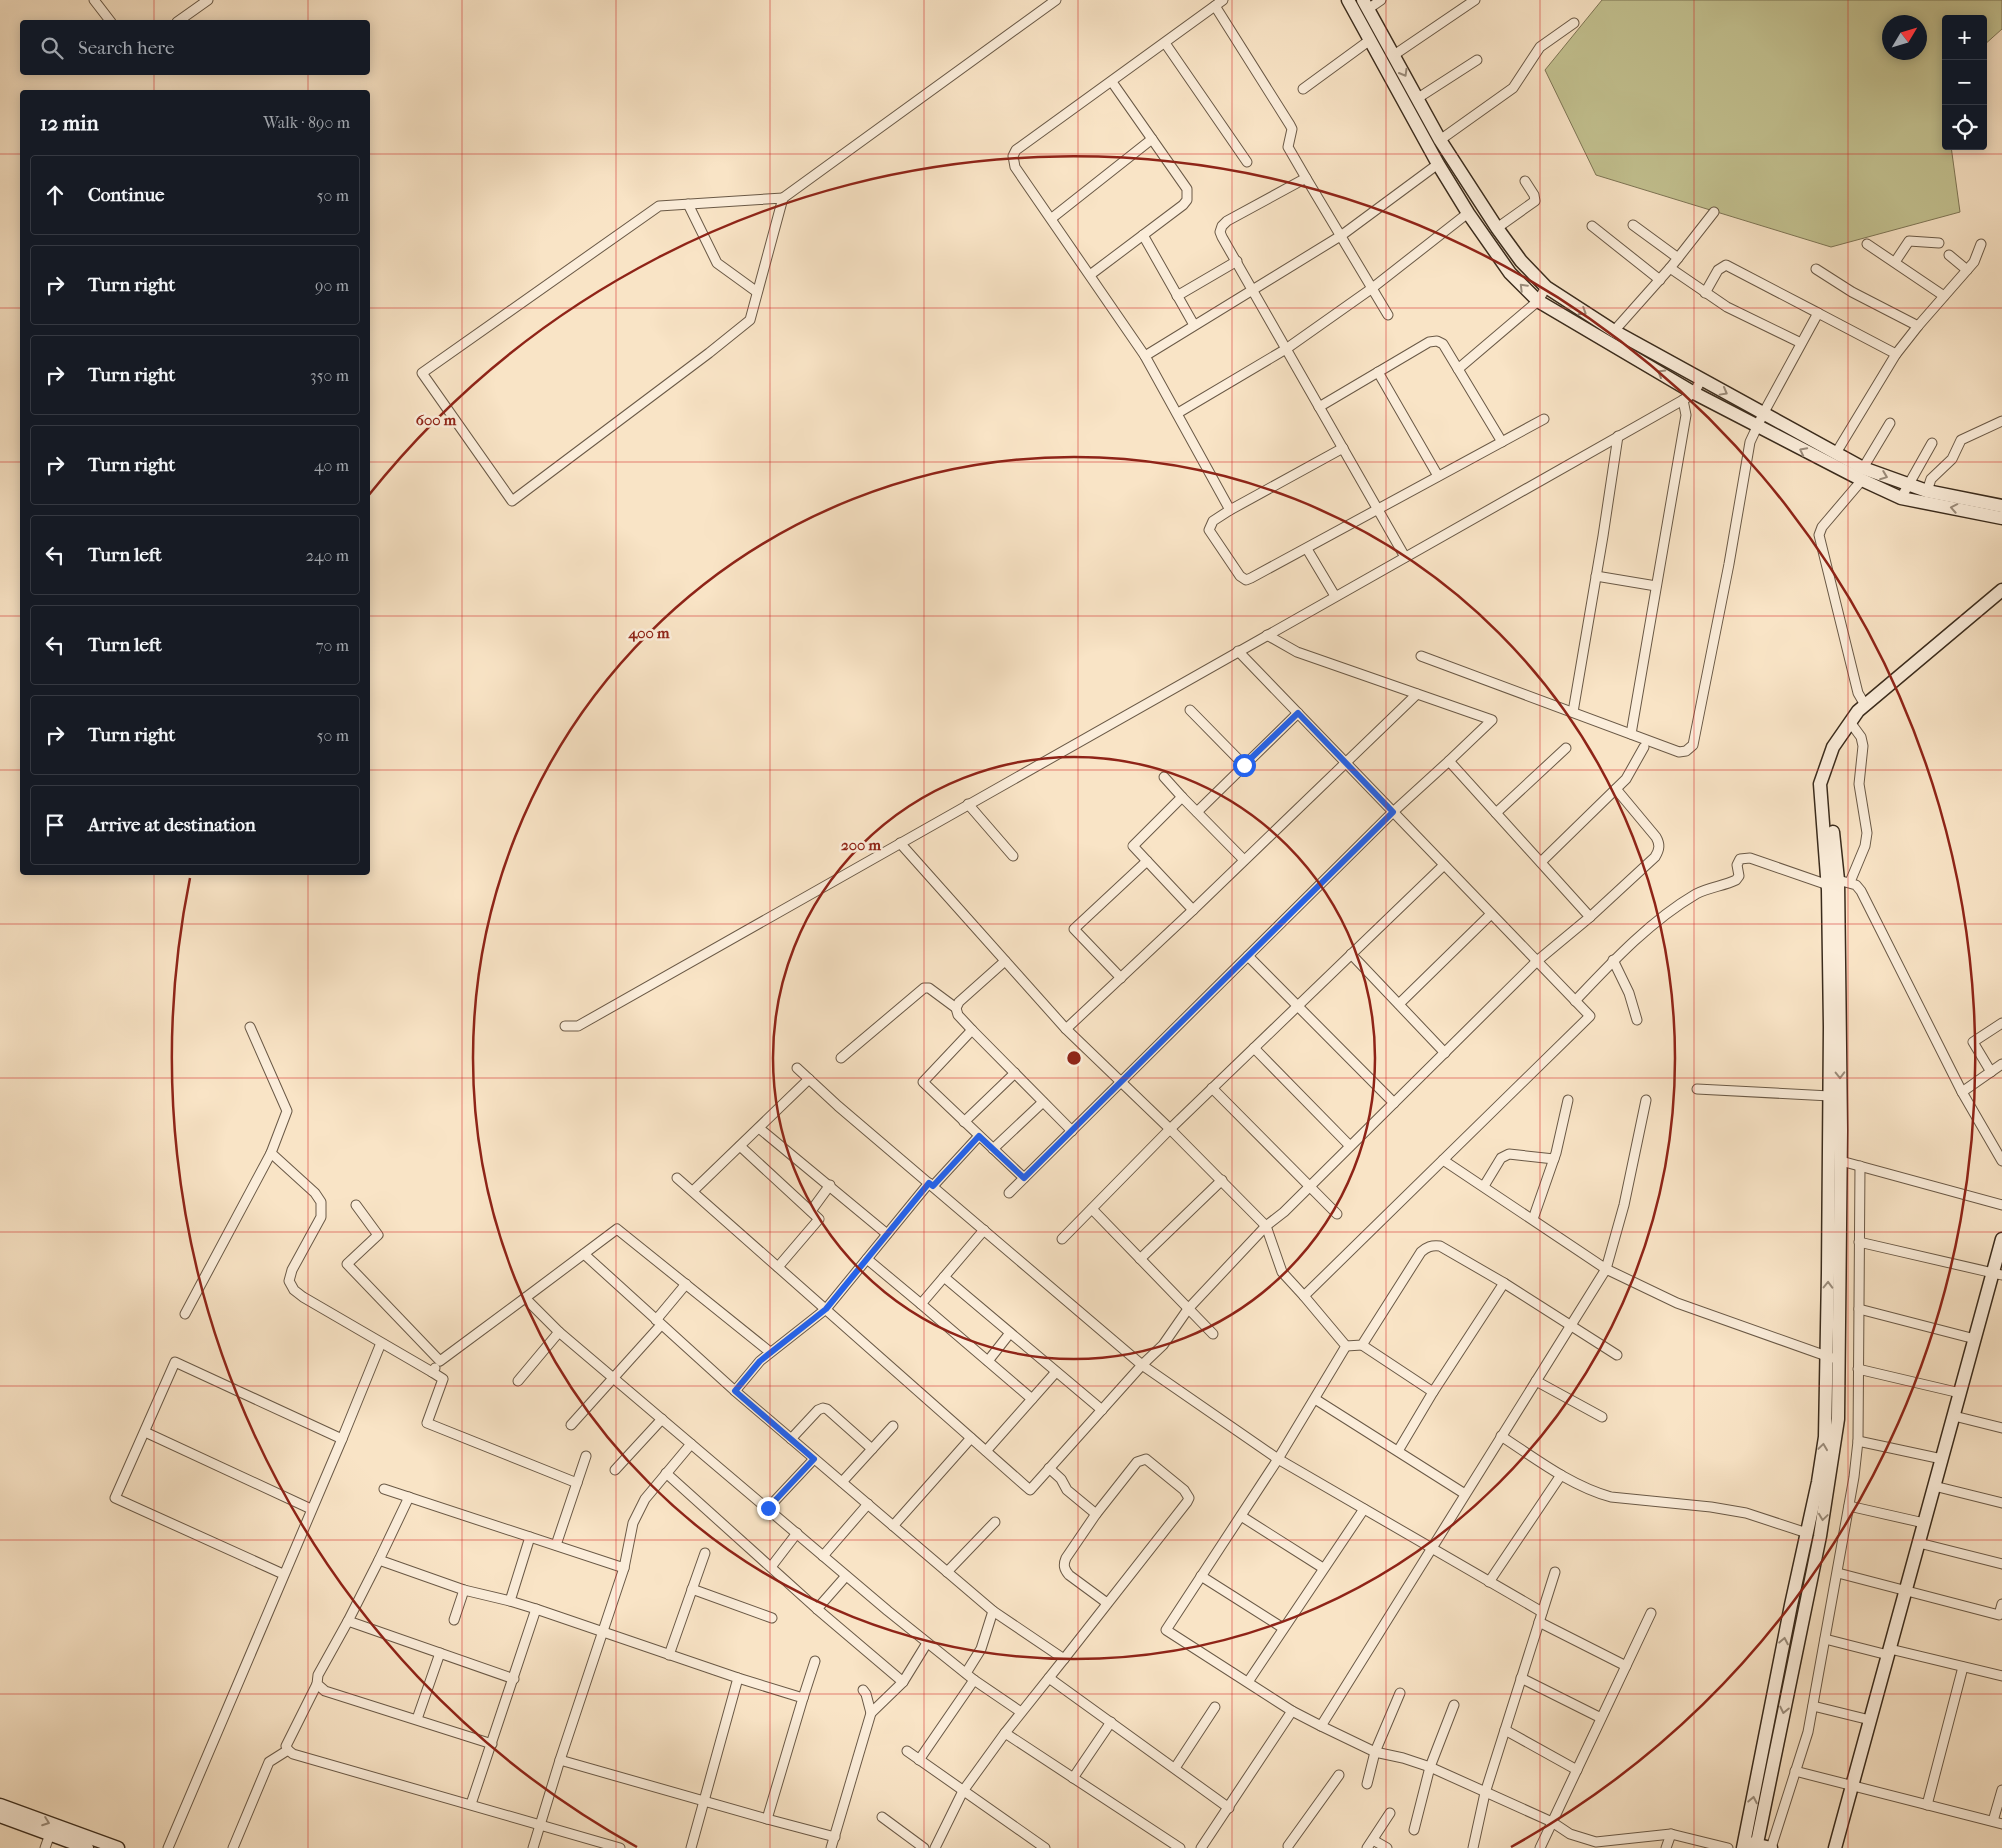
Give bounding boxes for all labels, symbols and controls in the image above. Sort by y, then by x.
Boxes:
north arrow [1882,15,1927,60]
map controls [1942,15,1987,150]
button: + [1942,15,1987,60]
search box [20,20,370,75]
icon: search [38,34,66,62]
text: Search here [78,37,174,59]
button: − [1942,60,1987,105]
one-way arrow [1398,67,1408,76]
button: locate [1942,105,1987,150]
text: 12 min [40,111,99,135]
text: Walk · 890 m [263,113,350,132]
icon: ahead [41,181,69,209]
text: Continue [88,184,164,206]
text: 50 m [317,186,349,205]
icon: right [41,271,69,299]
text: Turn right [88,274,175,296]
text: 90 m [315,276,349,295]
one-way arrow [1520,284,1529,293]
one-way arrow [1578,305,1587,315]
icon: right [41,361,69,389]
text: Turn right [88,364,175,386]
text: 350 m [310,366,349,385]
one-way arrow [1657,370,1666,380]
one-way arrow [1719,386,1728,396]
text: 600 m [416,411,457,429]
one-way arrow [1800,447,1809,457]
icon: right [41,451,69,479]
text: Turn right [88,454,175,476]
text: 40 m [314,456,349,475]
one-way arrow [1879,470,1887,480]
one-way arrow [1950,503,1959,514]
icon: left [41,541,69,569]
text: Turn left [88,544,162,566]
text: 240 m [306,546,349,565]
text: 400 m [627,624,670,642]
icon: left [41,631,69,659]
text: Turn left [88,634,162,656]
text: 70 m [316,636,349,655]
icon: right [41,721,69,749]
text: Turn right [88,724,175,746]
text: 50 m [317,726,349,745]
route start [1233,754,1256,777]
icon: arrive [41,811,69,839]
text: Arrive at destination [88,814,256,836]
text: 200 m [841,836,881,854]
centre of rings [1065,1049,1083,1067]
one-way arrow [1835,1072,1845,1079]
one-way arrow [1823,1281,1833,1288]
one-way arrow [1818,1443,1828,1452]
route end [757,1497,780,1520]
one-way arrow [1818,1513,1829,1521]
one-way arrow [1779,1636,1789,1645]
one-way arrow [1780,1706,1790,1715]
one-way arrow [1747,1796,1758,1805]
one-way arrow [41,1815,50,1826]

